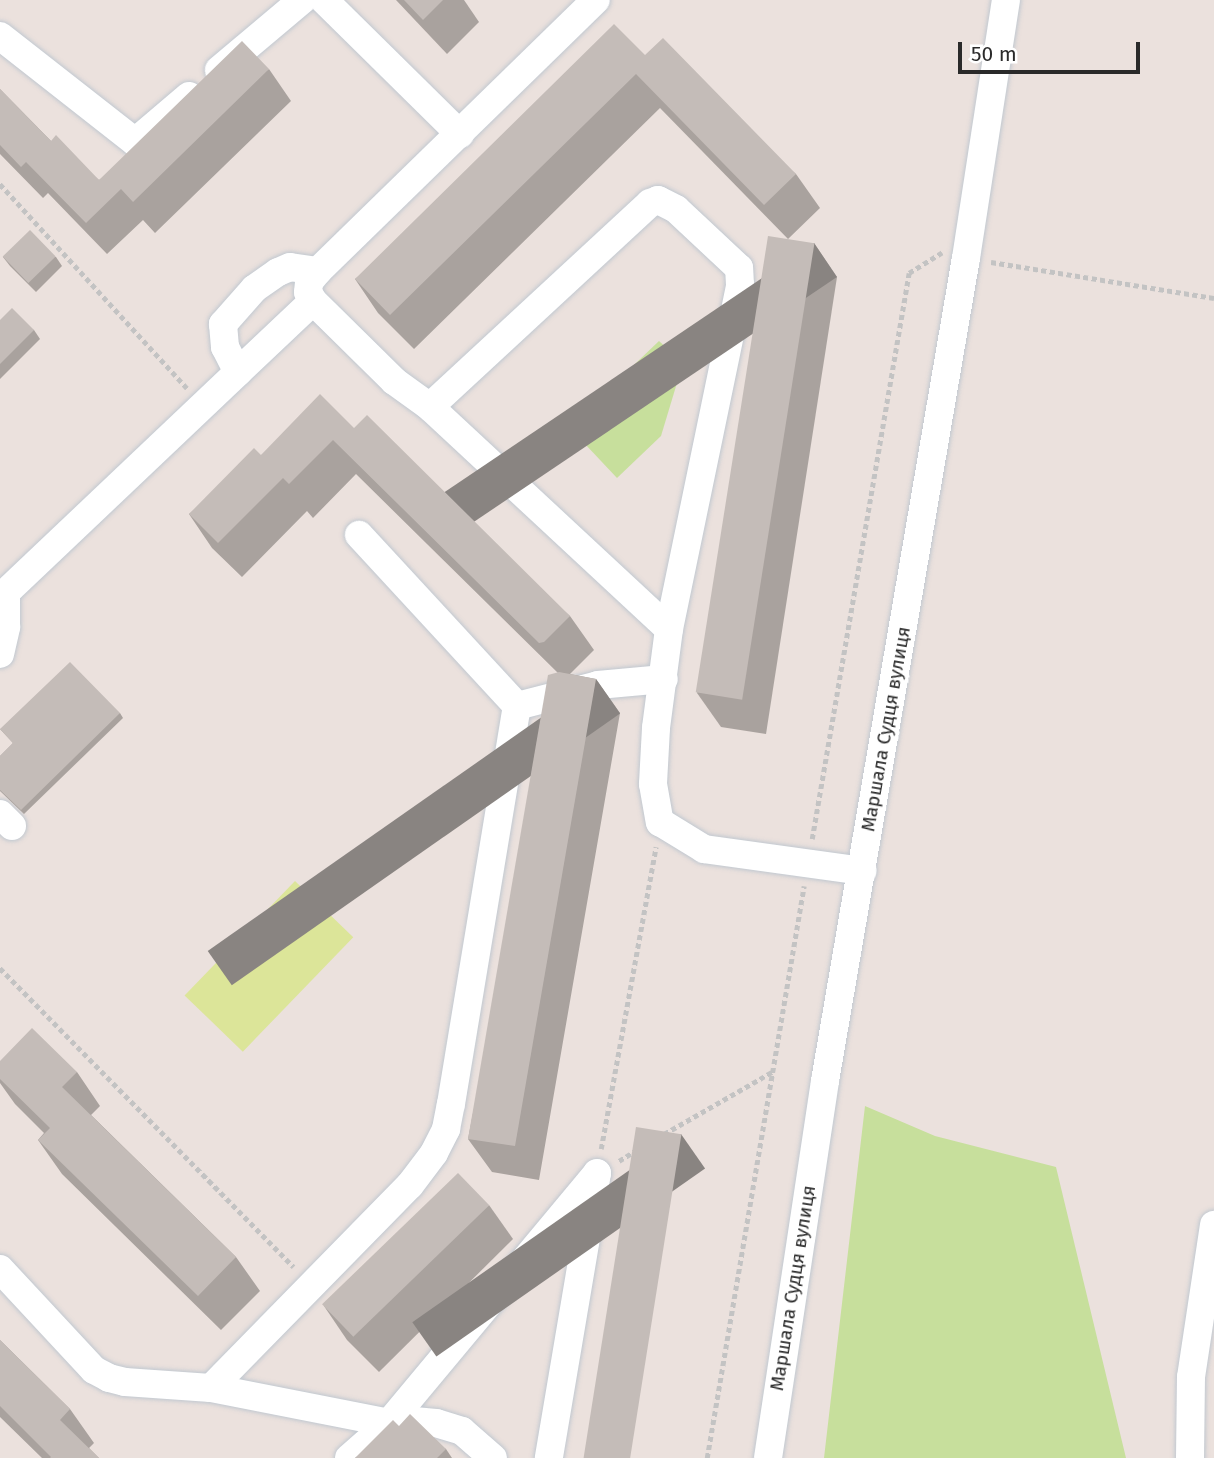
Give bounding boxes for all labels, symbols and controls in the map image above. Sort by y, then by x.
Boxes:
scale bar [962,28,1144,72]
text: 50 m [971,41,1017,67]
street label: Маршала Судця вулиця [857,625,915,833]
street label: Маршала Судця вулиця [765,1184,821,1392]

